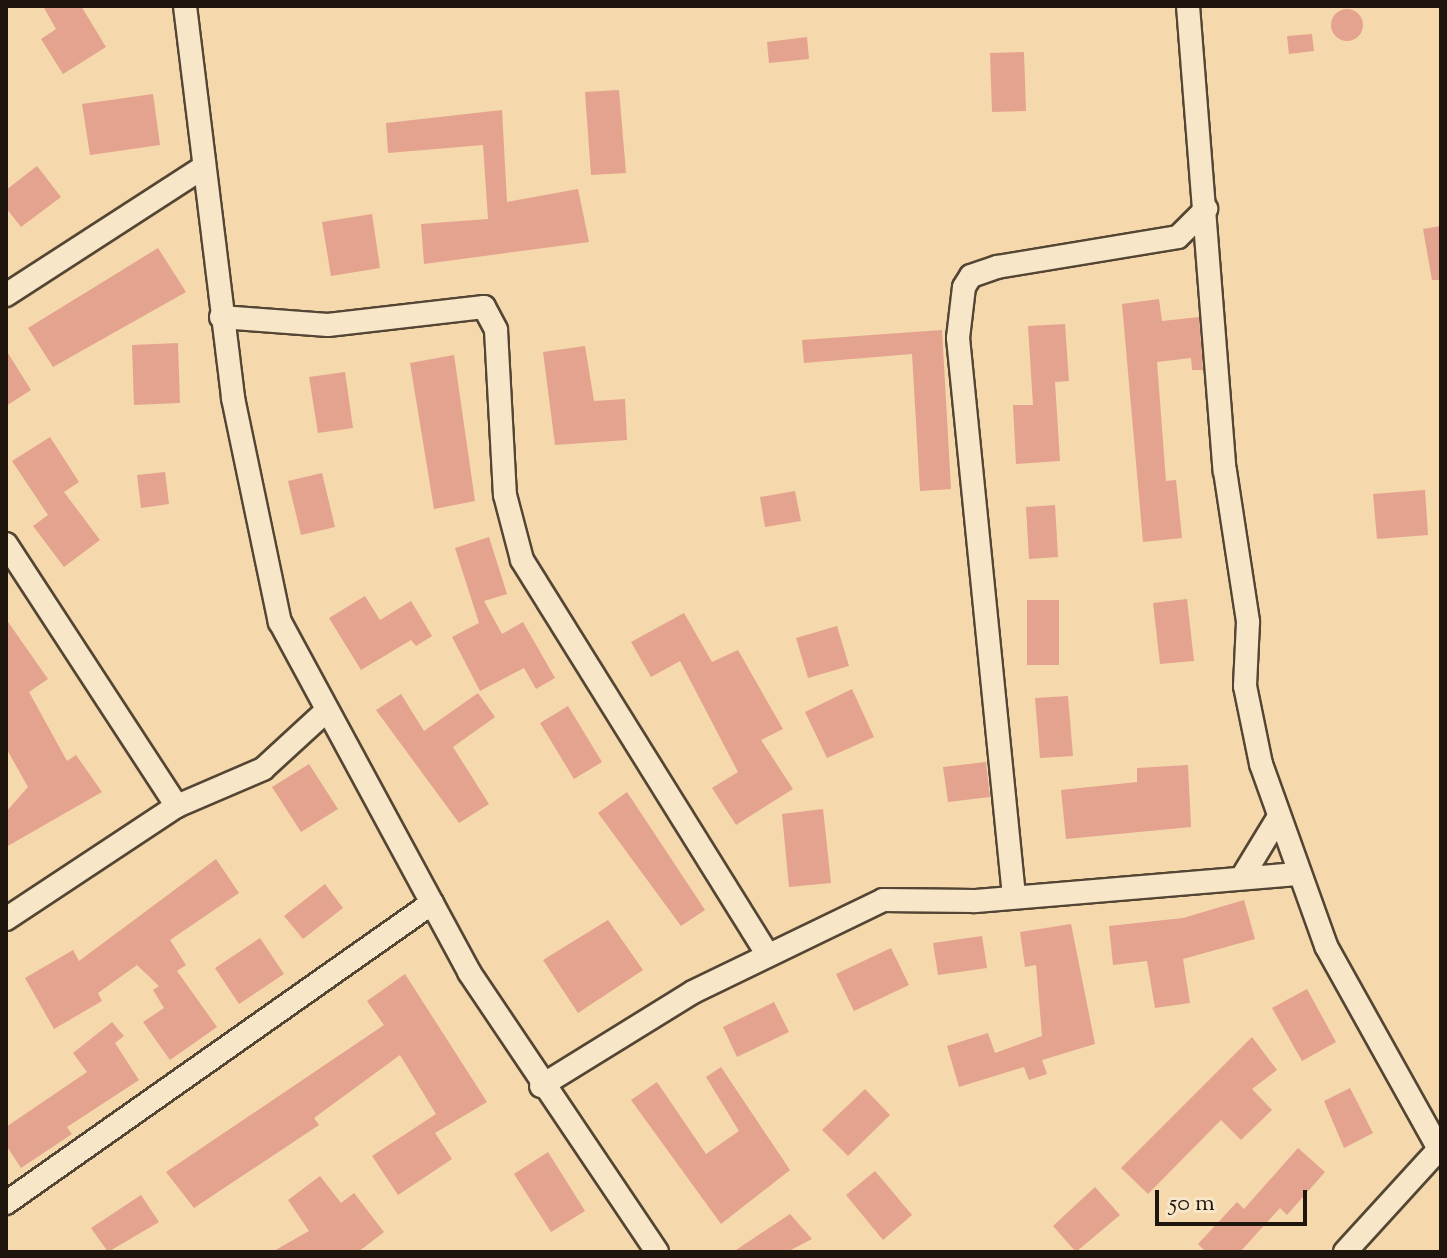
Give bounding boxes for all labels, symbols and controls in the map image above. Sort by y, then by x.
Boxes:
scale bar [1159,1174,1311,1224]
text: 50 m [1169,1187,1215,1221]

